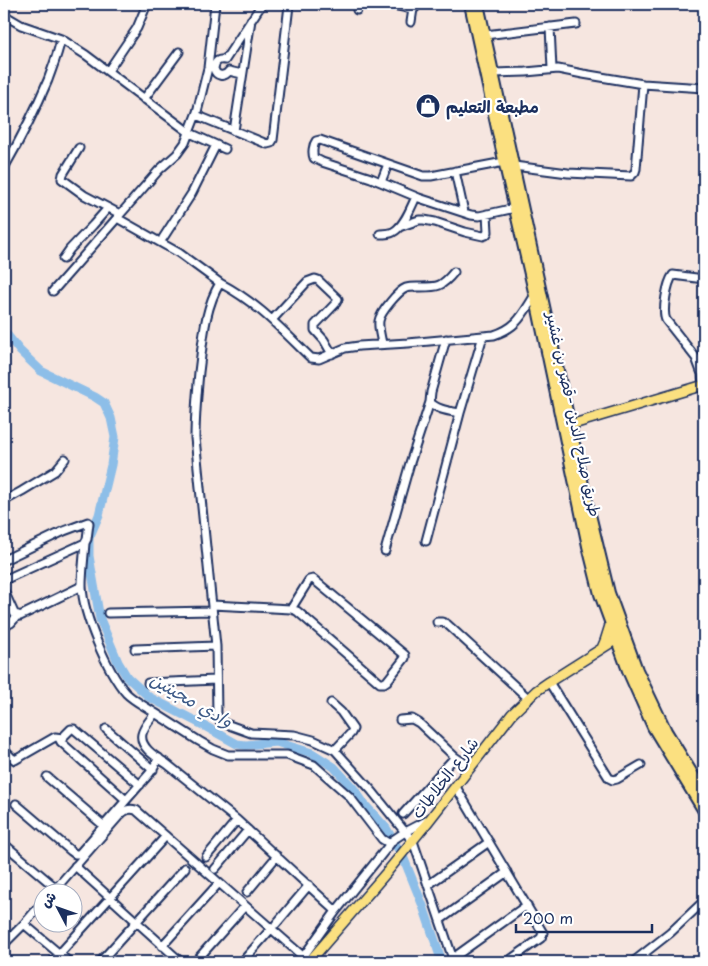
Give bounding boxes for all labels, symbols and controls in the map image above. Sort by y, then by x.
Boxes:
shop icon: مطبعة التعليم [415,93,441,119]
place label: مطبعة التعليم [446,94,539,120]
street label: طريق صلاح الدين -قصر بن غشير [541,307,608,519]
water label: وادي مجينين [145,664,239,735]
street label: شارع الخلاطات [405,731,484,823]
north arrow [32,884,82,934]
text: ش [35,886,61,912]
scale bar [516,901,652,933]
text: 200 m [523,906,573,929]

